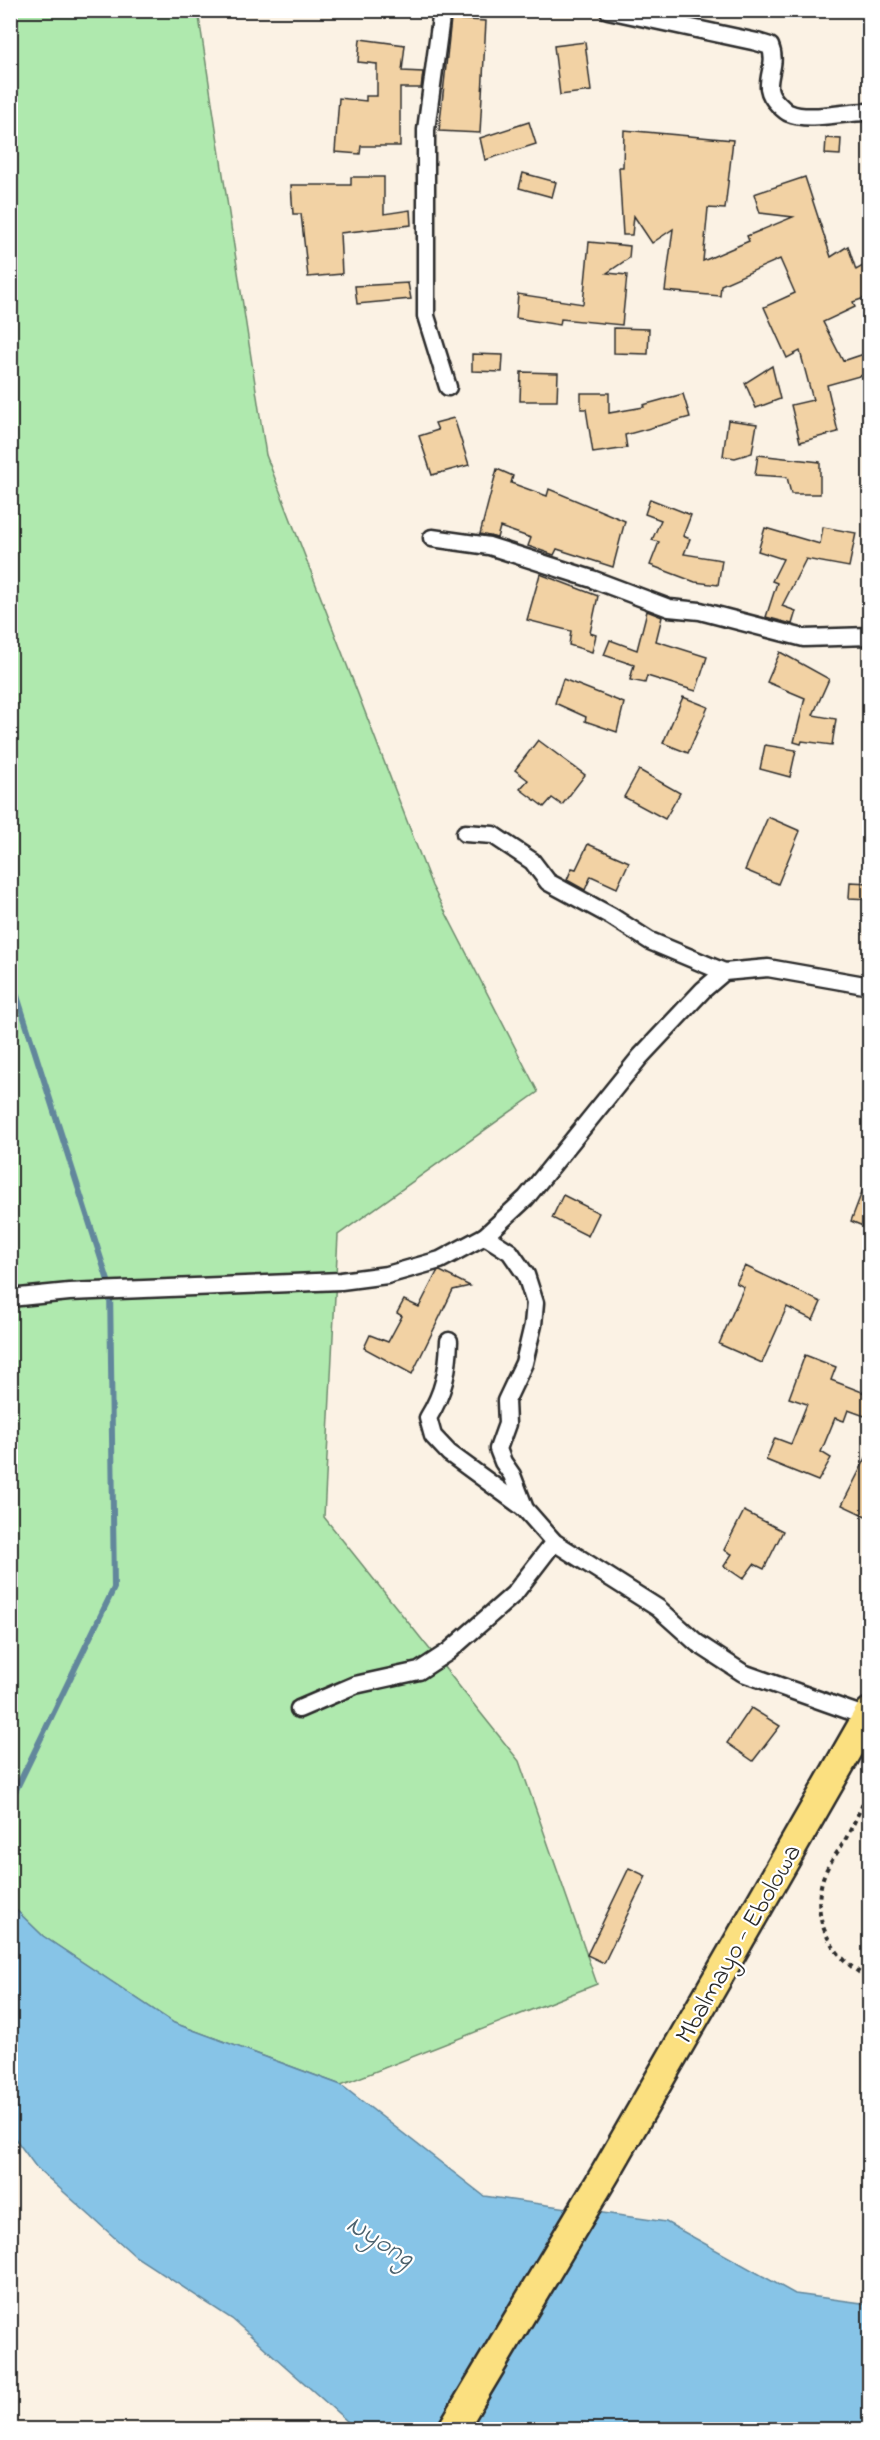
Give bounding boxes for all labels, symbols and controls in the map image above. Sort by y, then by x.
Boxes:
street label: Mbalmayo - Ebolowa [667,1838,812,2051]
water label: Nyong [338,2206,422,2279]

